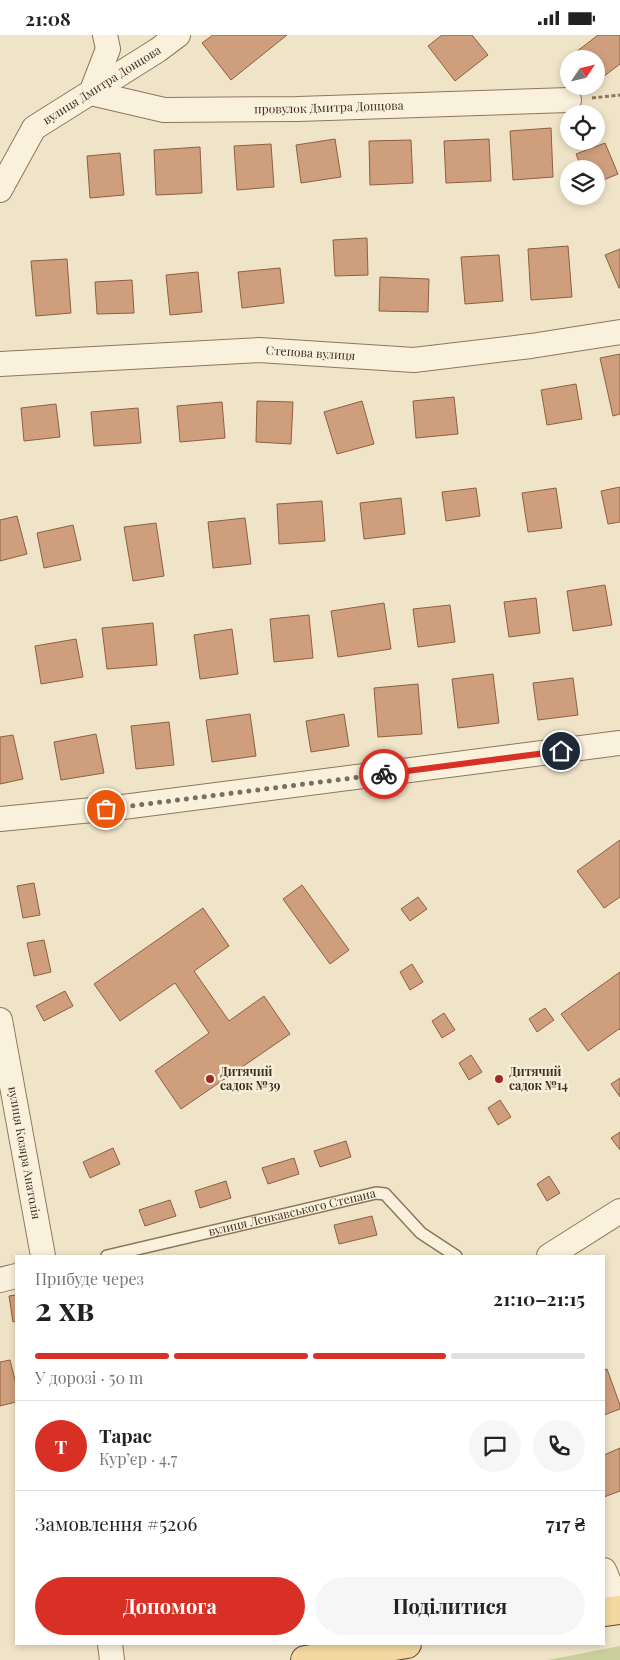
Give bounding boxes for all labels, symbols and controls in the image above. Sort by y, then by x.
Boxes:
text: 21:08 [25,5,71,31]
street label: вулиця Дмитра Донцова [39,41,163,127]
north arrow [560,50,605,95]
map controls [560,50,605,205]
street label: провулок Дмитра Донцова [254,96,404,116]
button: locate [560,105,605,150]
button: layers [560,160,605,205]
street label: Степова вулиця [265,341,356,363]
pin [540,730,582,772]
icon: home [547,737,575,765]
courier [359,749,409,799]
icon: bike [370,760,398,788]
pin [85,788,127,830]
icon: bag [92,795,120,823]
place label: Дитячий садок №39 [220,1063,281,1093]
place label: Дитячий садок №14 [509,1063,568,1093]
marker: Дитячий садок №39 [204,1073,216,1085]
marker: Дитячий садок №14 [493,1073,505,1085]
street label: вулиця Козяра Анатолія [5,1085,45,1221]
street label: вулиця Ленкавського Степана [206,1184,377,1239]
text: Прибуде через [35,1268,144,1289]
text: 21:10–21:15 [493,1285,585,1311]
text: 2 хв [35,1286,94,1329]
text: У дорозі · 50 m [35,1367,143,1388]
button: chat [469,1420,521,1472]
button: phone [533,1420,585,1472]
text: Тарас [99,1422,152,1448]
text: Т [55,1433,67,1459]
text: Кур’єр · 4.7 [99,1448,177,1469]
text: Замовлення #5206 [35,1510,197,1536]
text: 717 ₴ [546,1510,585,1536]
button: Допомога [35,1577,305,1635]
button: Поділитися [315,1577,585,1635]

